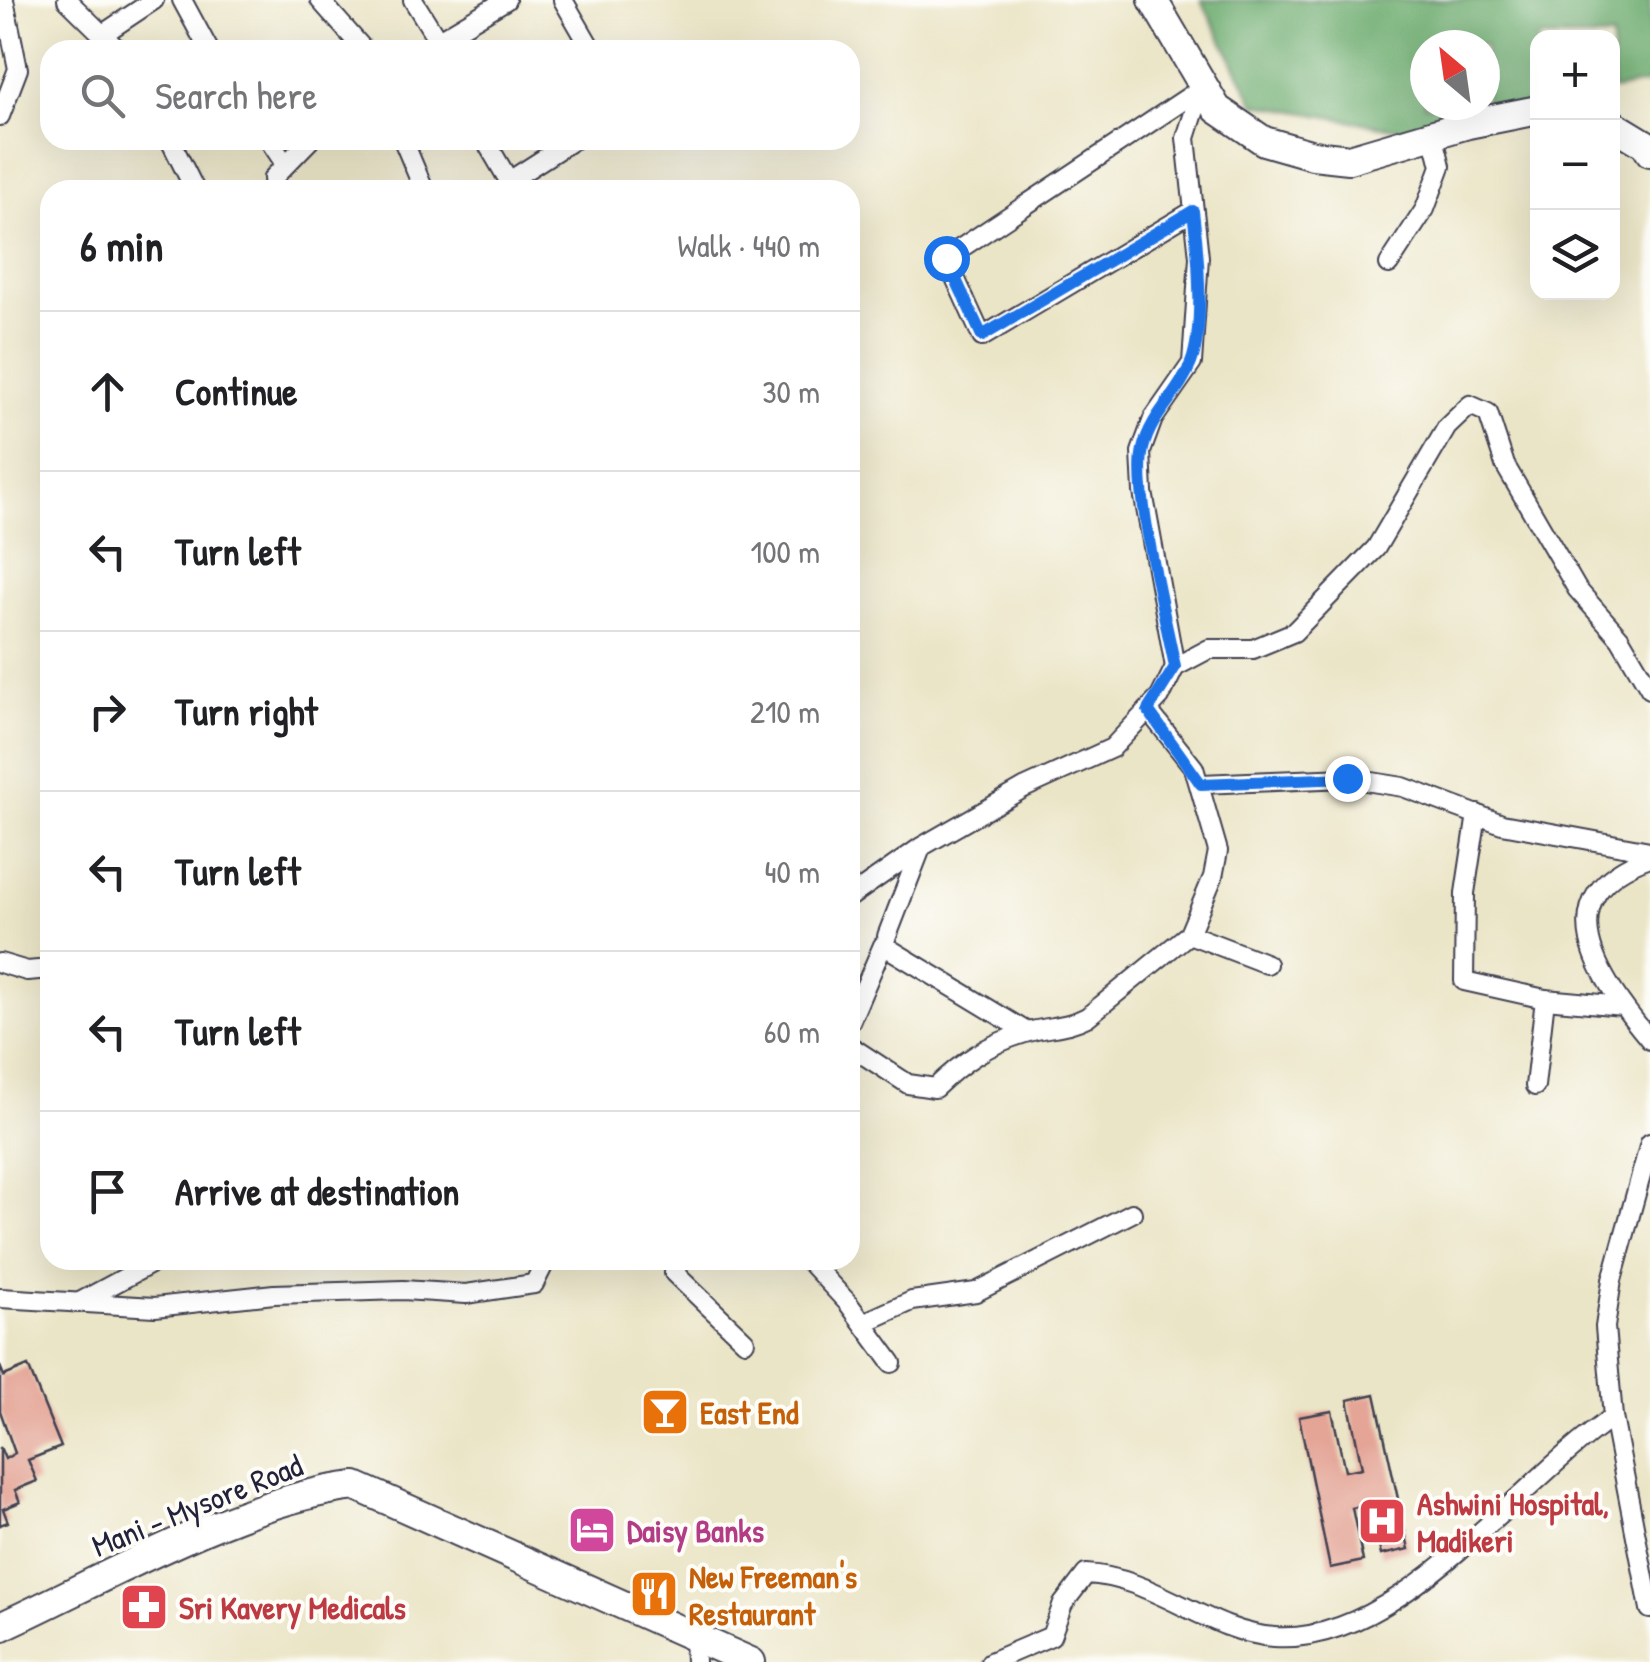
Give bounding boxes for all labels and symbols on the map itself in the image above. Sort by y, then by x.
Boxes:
north arrow [1410,30,1500,120]
route start [924,236,970,282]
route end [1325,756,1371,802]
bar icon: East End [639,1386,691,1438]
place label: East End [700,1391,799,1434]
street label: Mani - Mysore Road [85,1443,309,1567]
place label: Ashwini Hospital, Madikeri [1417,1482,1609,1562]
hospital icon: Ashwini Hospital, Madikeri [1356,1495,1408,1547]
hotel icon: Daisy Banks [566,1504,618,1556]
place label: Daisy Banks [627,1509,764,1553]
place label: New Freeman's Restaurant [689,1555,857,1635]
restaurant icon: New Freeman's Restaurant [628,1568,680,1620]
pharmacy icon: Sri Kavery Medicals [118,1581,170,1633]
place label: Sri Kavery Medicals [179,1586,406,1630]

